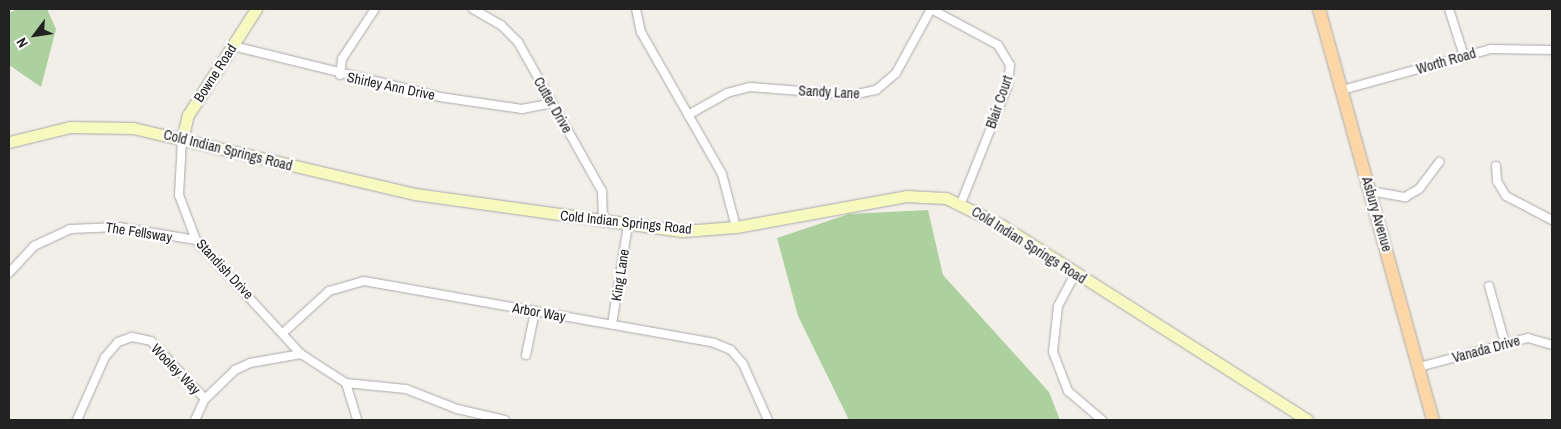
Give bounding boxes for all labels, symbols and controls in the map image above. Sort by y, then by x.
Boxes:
north arrow [10,10,60,60]
text: N [12,35,32,51]
street label: Bowne Road [190,41,240,105]
street label: Worth Road [1414,45,1478,77]
street label: Shirley Ann Drive [345,68,437,104]
street label: Blair Court [982,73,1016,131]
street label: Cutter Drive [530,74,576,136]
street label: Sandy Lane [798,82,860,102]
street label: Cold Indian Springs Road [162,126,294,174]
street label: Asbury Avenue [1358,174,1396,254]
street label: Cold Indian Springs Road [969,203,1089,287]
street label: Cold Indian Springs Road [559,207,693,237]
street label: The Fellsway [105,218,173,246]
street label: Standish Drive [193,236,257,302]
street label: King Lane [608,248,632,302]
street label: Arbor Way [511,299,567,325]
street label: Vanada Drive [1450,332,1522,366]
street label: Wooley Way [148,340,204,398]

